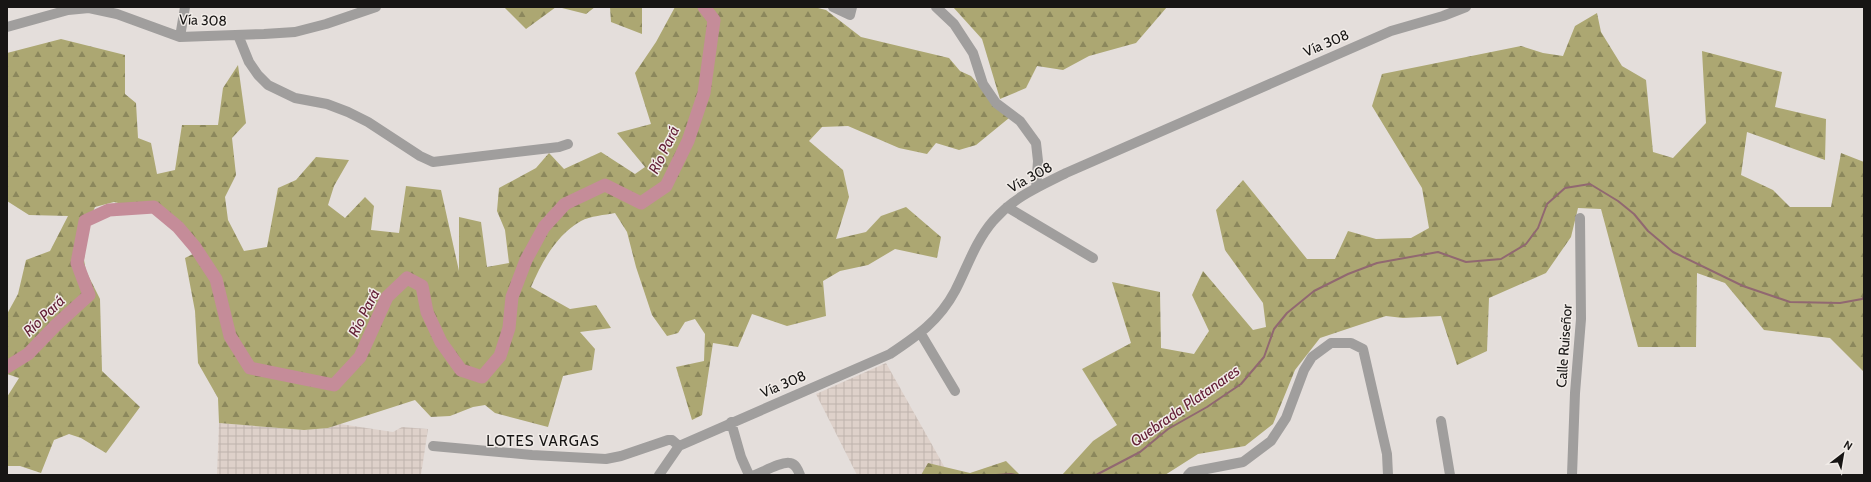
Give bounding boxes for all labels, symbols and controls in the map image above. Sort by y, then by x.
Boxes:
street label: Vía 308 [179,10,227,30]
street label: Vía 308 [1300,25,1352,61]
water label: Río Pará [645,123,683,177]
street label: Vía 308 [1005,158,1055,196]
water label: Río Pará [344,286,384,340]
water label: Río Pará [19,292,69,340]
street label: Calle Ruiseñor [1552,303,1576,388]
water label: Quebrada Platanares [1127,361,1243,450]
street label: Vía 308 [757,366,809,402]
district label: LOTES VARGAS [486,432,600,450]
north arrow [1823,434,1863,474]
text: N [1841,437,1855,453]

